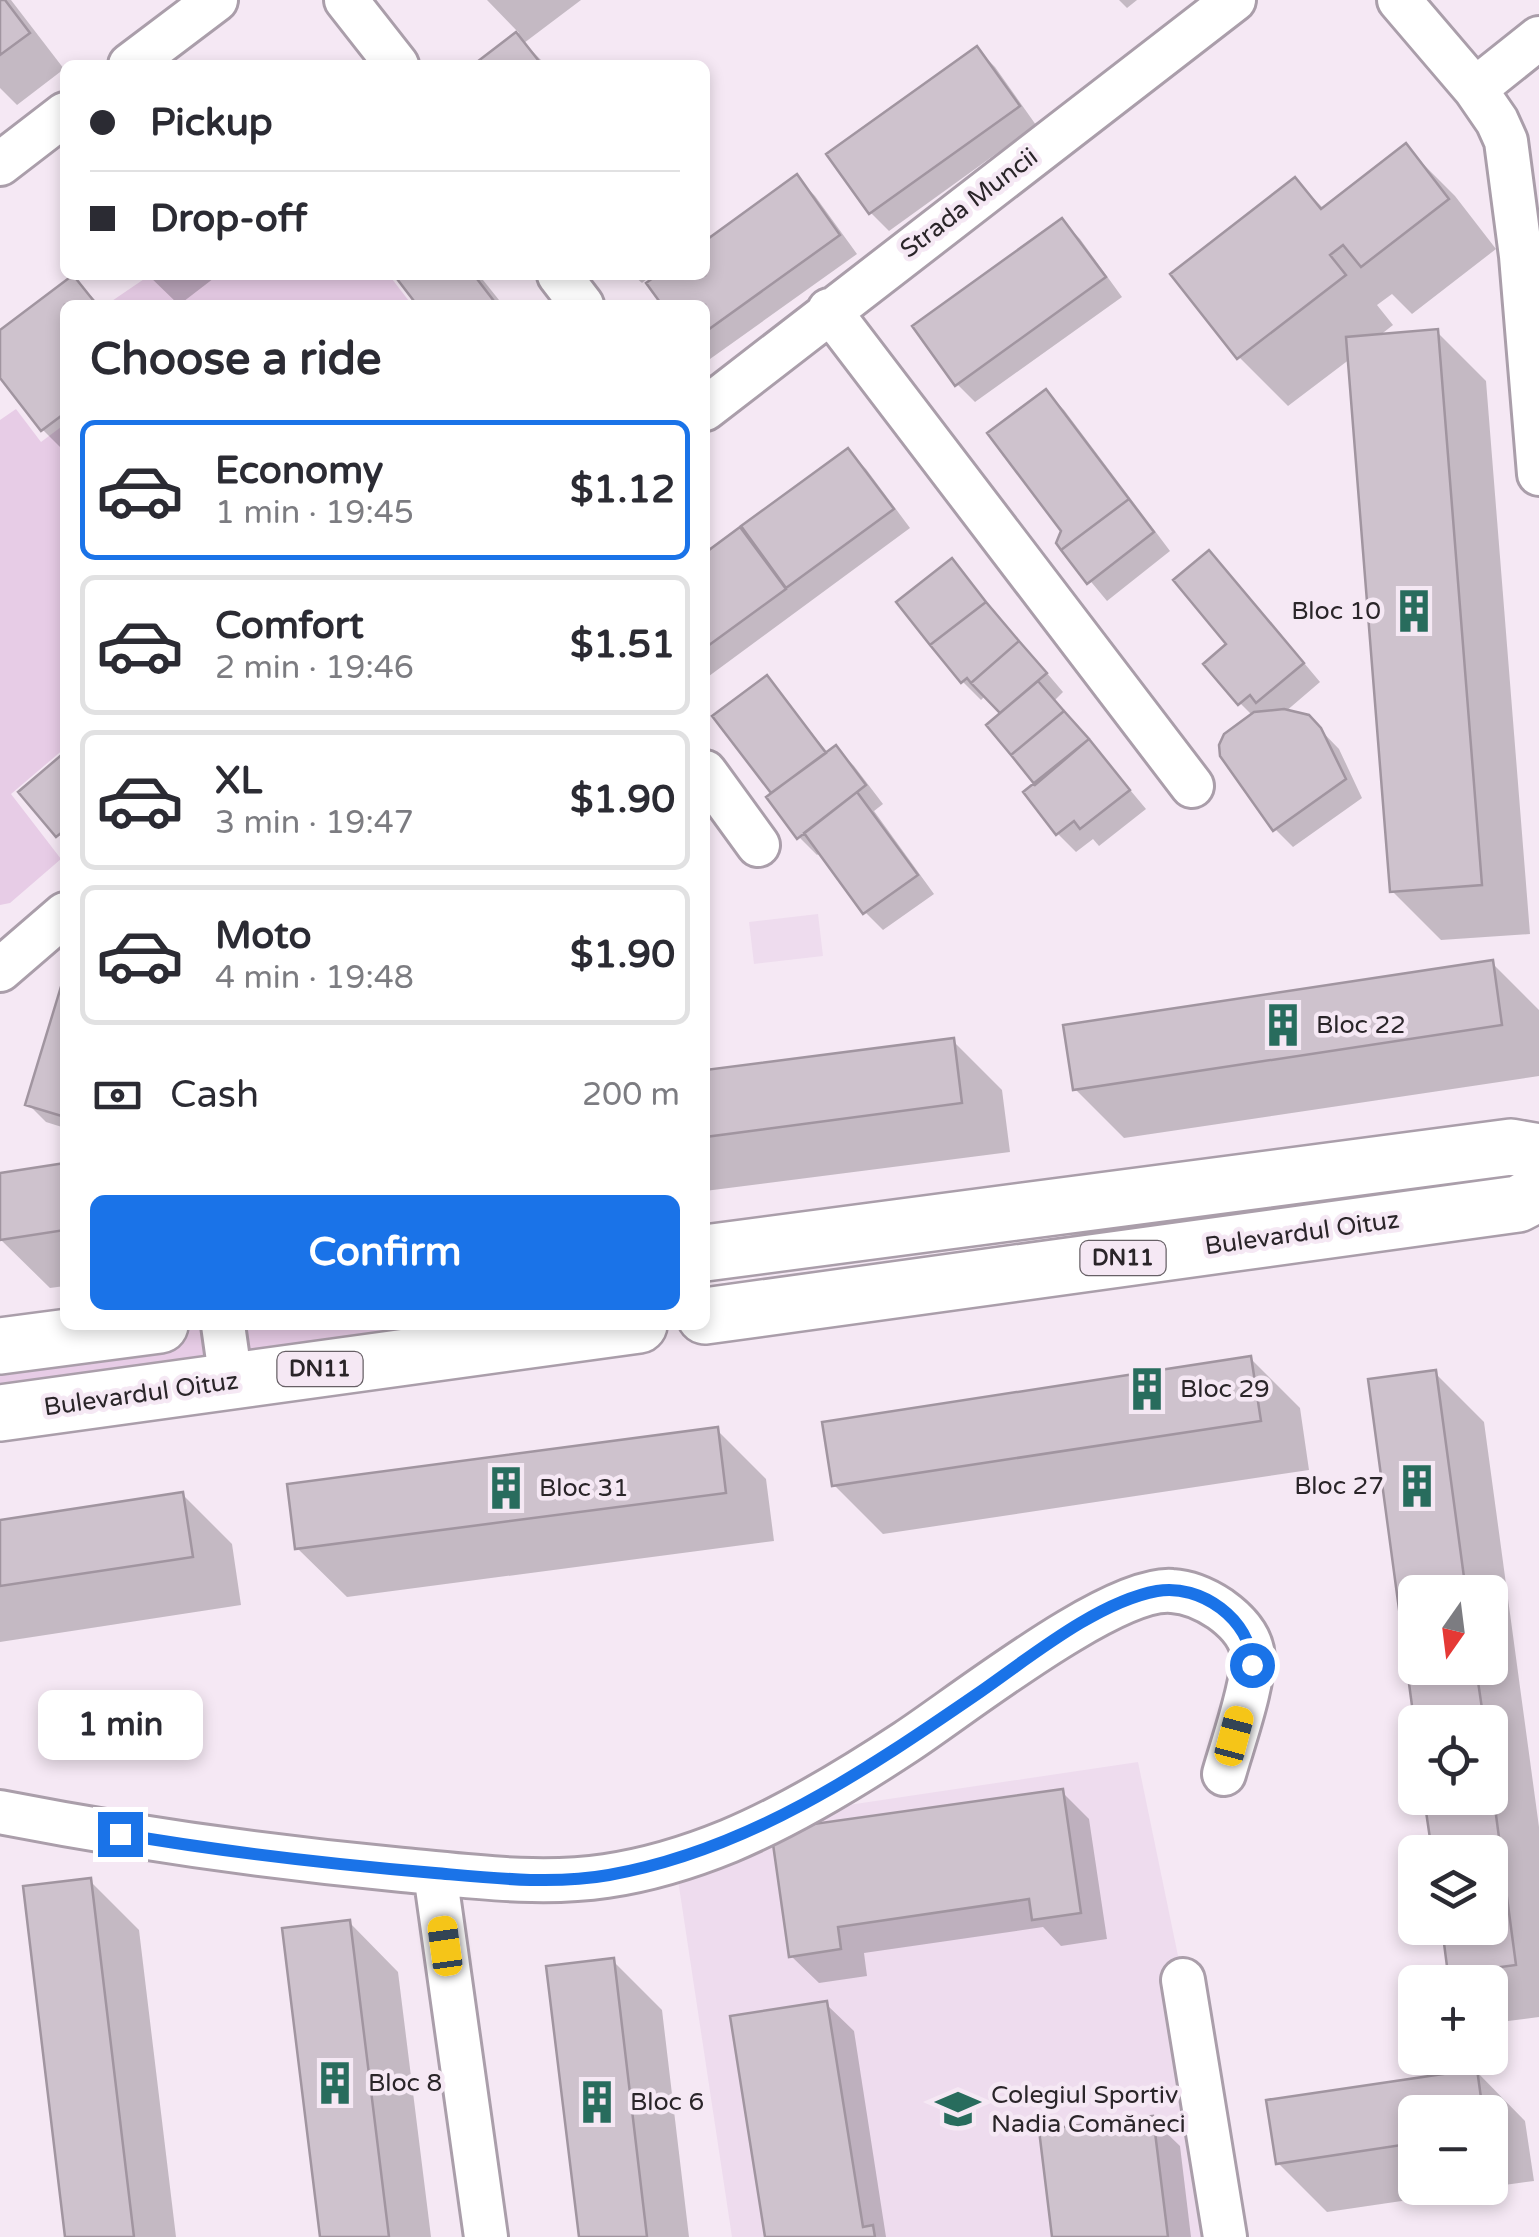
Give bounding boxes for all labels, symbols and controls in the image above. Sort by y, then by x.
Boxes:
text: Pickup [150,100,273,146]
street label: Strada Muncii [894,142,1044,264]
text: Drop-off [150,196,307,242]
text: Choose a ride [90,333,381,387]
icon: car [95,445,185,535]
text: Economy [215,448,383,494]
text: $1.12 [570,467,675,513]
text: 1 min · 19:45 [215,494,414,532]
building icon: Bloc 10 [1390,587,1438,635]
place label: Bloc 10 [1291,596,1381,626]
icon: car [95,600,185,690]
text: Comfort [215,603,364,649]
text: $1.51 [570,622,675,668]
text: 2 min · 19:46 [215,649,414,687]
icon: car [95,755,185,845]
text: XL [215,758,262,804]
text: $1.90 [570,777,675,823]
text: 3 min · 19:47 [215,804,414,842]
icon: car [95,910,185,1000]
text: Moto [215,913,311,959]
text: $1.90 [570,932,675,978]
text: 4 min · 19:48 [215,959,414,997]
building icon: Bloc 22 [1259,1001,1307,1049]
place label: Bloc 22 [1316,1010,1406,1040]
icon: cash [90,1068,145,1123]
text: Cash [170,1072,259,1118]
text: 200 m [582,1076,680,1114]
button: Confirm [90,1195,680,1310]
street label: Bulevardul Oituz [1203,1204,1401,1262]
road number: DN11 [1080,1241,1166,1275]
road number: DN11 [278,1352,362,1386]
street label: Bulevardul Oituz [42,1365,240,1423]
building icon: Bloc 29 [1123,1365,1171,1413]
place label: Bloc 29 [1180,1374,1270,1404]
building icon: Bloc 27 [1393,1462,1441,1510]
building icon: Bloc 31 [482,1464,530,1512]
place label: Bloc 27 [1294,1471,1384,1501]
place label: Bloc 31 [539,1473,629,1503]
north arrow [1398,1575,1508,1685]
map controls [1398,1575,1508,2205]
route start [1230,1643,1275,1688]
callout: 1 min [38,1689,202,1759]
car [1212,1703,1256,1769]
button: locate [1398,1705,1508,1815]
text: 1 min [78,1706,163,1744]
route end [98,1812,143,1857]
button: layers [1398,1835,1508,1945]
car [426,1914,464,1978]
button: + [1398,1965,1508,2075]
building icon: Bloc 8 [311,2059,359,2107]
place label: Bloc 8 [368,2068,442,2098]
building icon: Bloc 6 [573,2078,621,2126]
place label: Colegiul Sportiv Nadia Comăneci [991,2080,1186,2139]
school or university icon: Colegiul Sportiv Nadia Comăneci [934,2085,982,2133]
place label: Bloc 6 [630,2087,704,2117]
button: − [1398,2095,1508,2205]

